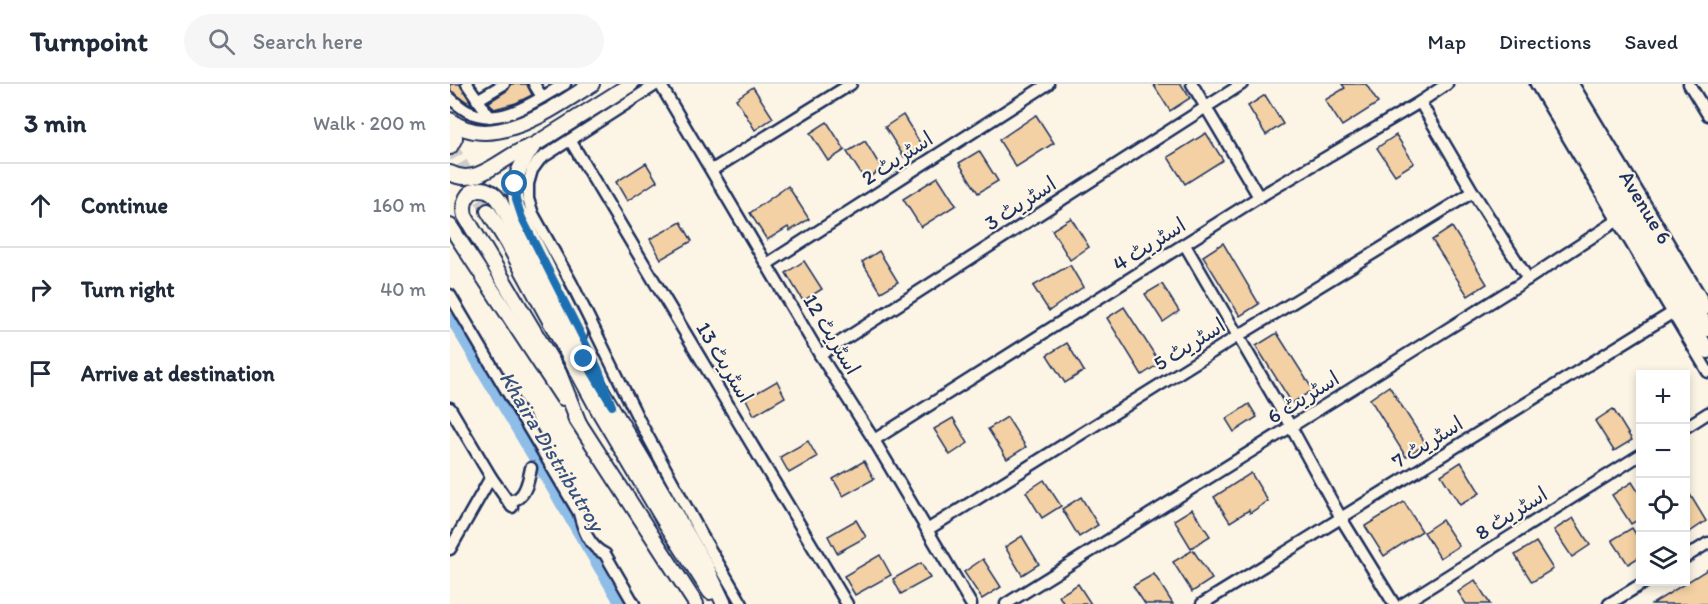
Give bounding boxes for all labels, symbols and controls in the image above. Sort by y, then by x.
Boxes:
search box [184,14,604,68]
text: Turnpoint [30,24,148,58]
icon: search [205,25,238,58]
text: Search here [253,28,363,55]
text: Map [1428,29,1466,54]
text: Directions [1499,29,1591,54]
text: Saved [1624,29,1678,54]
text: 3 min [24,107,86,139]
text: Walk · 200 m [313,111,426,135]
street label: اسٹریٹ 2 [857,126,937,190]
street label: Avenue 6 [1614,166,1678,248]
route start [501,170,527,196]
street label: اسٹریٹ 3 [980,171,1060,235]
icon: ahead [24,189,57,222]
text: Continue [81,192,168,219]
text: 160 m [373,193,426,217]
street label: اسٹریٹ 4 [1108,212,1190,276]
icon: right [24,273,57,306]
text: Turn right [81,276,175,303]
text: 40 m [380,277,426,301]
street label: اسٹریٹ 12 [798,289,866,379]
street label: اسٹریٹ 5 [1149,312,1229,376]
street label: اسٹریٹ 13 [691,317,759,407]
route end [570,345,596,371]
icon: arrive [24,357,57,390]
text: Arrive at destination [81,360,275,387]
street label: اسٹریٹ 6 [1262,365,1344,429]
water label: Khaira Distributroy [494,366,612,538]
map controls [1636,370,1690,586]
button: + [1636,370,1690,424]
street label: اسٹریٹ 7 [1387,410,1467,474]
button: − [1636,424,1690,478]
button: locate [1636,478,1690,532]
street label: اسٹریٹ 8 [1470,481,1552,545]
button: layers [1636,532,1690,586]

